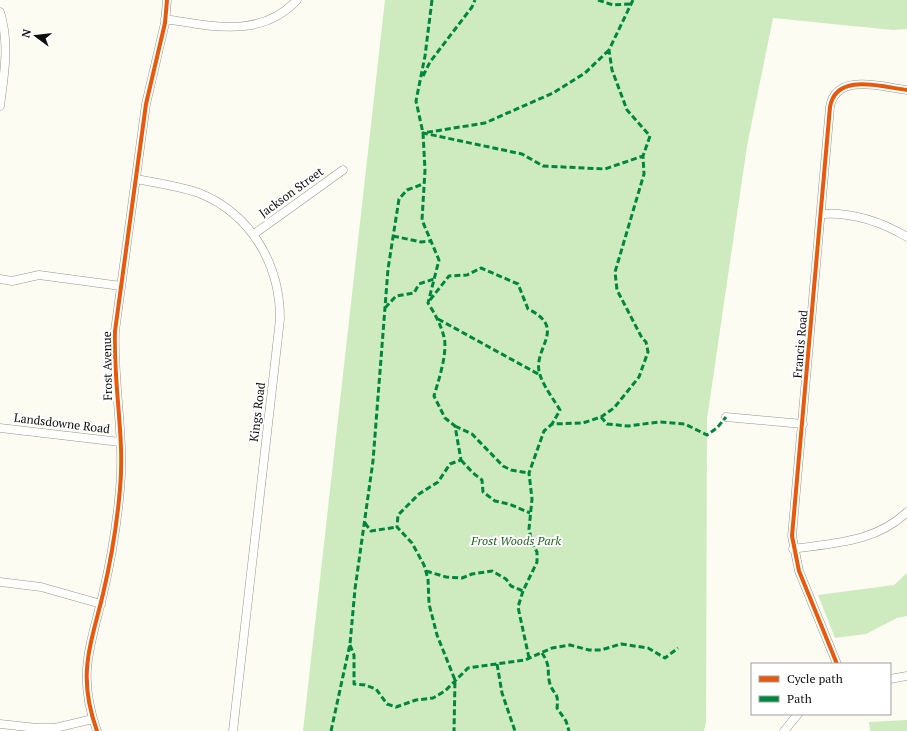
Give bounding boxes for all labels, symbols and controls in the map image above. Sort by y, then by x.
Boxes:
north arrow [16,16,56,56]
text: N [18,27,34,39]
street label: Jackson Street [256,163,327,220]
street label: Francis Road [790,309,810,379]
street label: Frost Avenue [99,331,115,401]
street label: Kings Road [246,381,268,443]
street label: Landsdowne Road [13,410,111,436]
park label: Frost Woods Park [470,533,561,548]
legend [751,663,891,715]
text: Cycle path [787,671,843,686]
text: Path [787,691,812,706]

